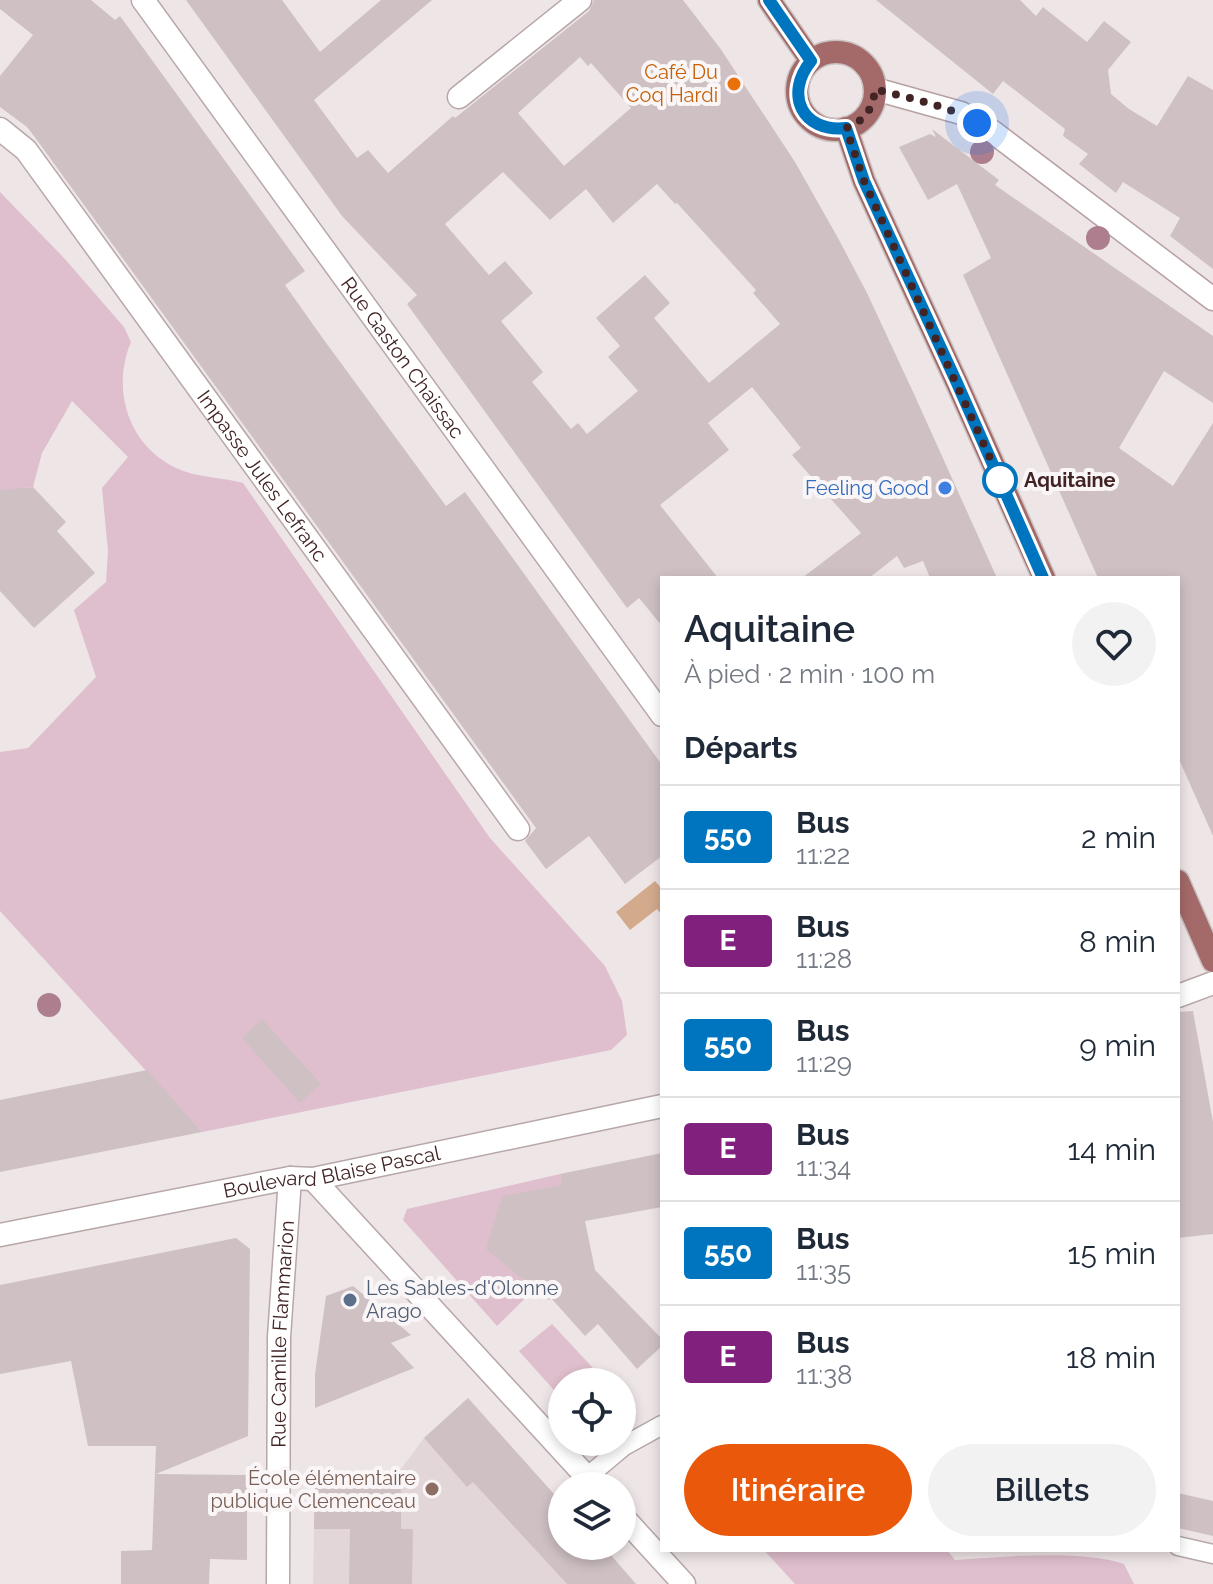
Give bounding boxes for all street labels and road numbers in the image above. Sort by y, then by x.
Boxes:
street label: Rue Gaston Chaissac [336,272,469,443]
street label: Impasse Jules Lefranc [192,386,332,566]
street label: Boulevard Blaise Pascal [221,1141,443,1203]
street label: Rue Camille Flammarion [267,1220,299,1448]

